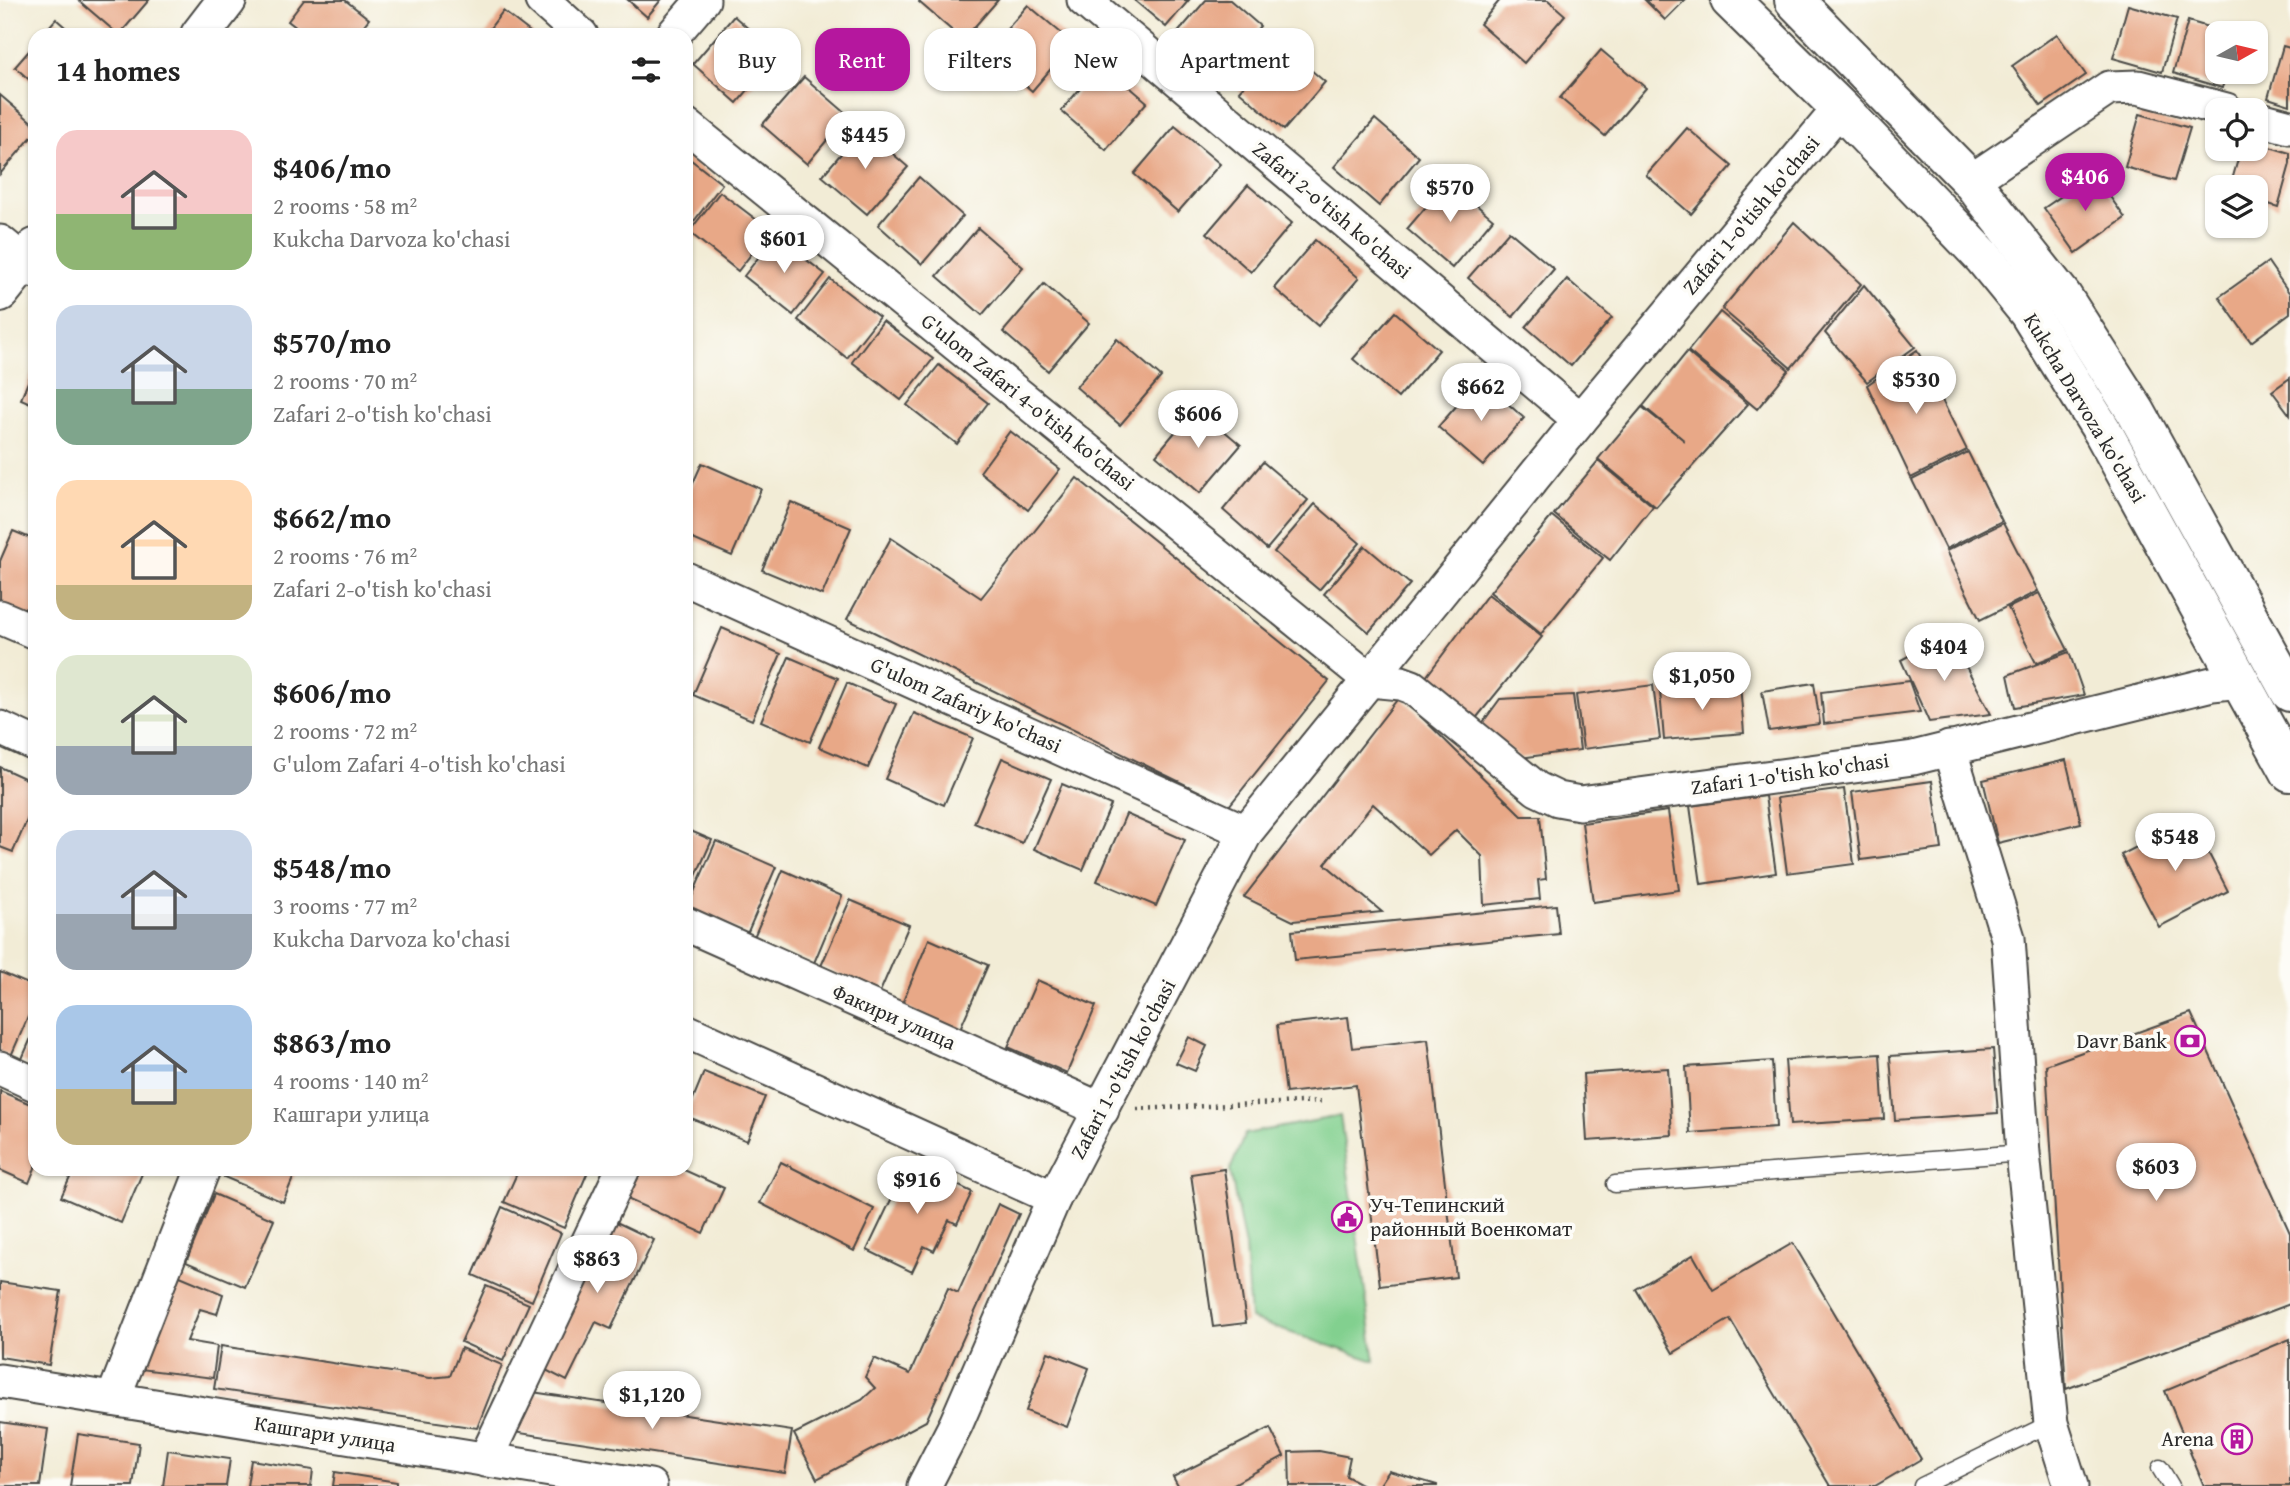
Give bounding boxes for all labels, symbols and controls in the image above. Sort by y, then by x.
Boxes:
north arrow [2205,21,2268,84]
map controls [2205,21,2268,238]
chip: Buy [714,28,801,91]
chip: Rent [815,28,910,91]
chip: Filters [924,28,1036,91]
chip: New [1050,28,1142,91]
chip: Apartment [1156,28,1314,91]
text: 14 homes [56,48,181,92]
icon: filters [627,51,665,89]
button: locate [2205,98,2268,161]
pin: $445 [824,111,906,171]
text: $445 [841,117,889,150]
street label: Zafari 1-o'tish ko'chasi [1675,128,1827,301]
street label: Zafari 2-o'tish ko'chasi [1246,134,1419,286]
text: $406/mo [273,145,391,189]
pin: $406 [2044,154,2126,213]
icon: home [112,158,196,242]
text: $406 [2061,159,2109,192]
pin: $570 [1409,164,1491,224]
text: $570 [1426,170,1474,203]
button: layers [2205,175,2268,238]
text: 2 rooms · 58 m² [273,189,417,222]
pin: $601 [743,216,825,275]
text: $601 [760,221,808,254]
text: Kukcha Darvoza ko'chasi [273,222,511,255]
street label: G'ulom Zafari 4-o'tish ko'chasi [915,305,1142,498]
street label: Kukcha Darvoza ko'chasi [2016,307,2155,509]
text: $570/mo [273,320,391,364]
icon: home [112,333,196,417]
pin: $530 [1875,356,1957,416]
text: $530 [1892,362,1940,395]
text: 2 rooms · 70 m² [273,364,417,397]
pin: $662 [1440,364,1522,423]
text: $662 [1457,369,1505,402]
pin: $606 [1157,391,1239,450]
text: $606 [1174,396,1222,429]
text: Zafari 2-o'tish ko'chasi [273,397,492,430]
text: $662/mo [273,495,391,539]
icon: home [112,508,196,592]
text: 2 rooms · 76 m² [273,539,417,572]
text: Zafari 2-o'tish ko'chasi [273,572,492,605]
pin: $404 [1903,624,1985,683]
text: $404 [1920,629,1968,662]
street label: G'ulom Zafariy ko'chasi [866,648,1067,761]
pin: $1,050 [1645,652,1759,712]
text: $1,050 [1669,658,1735,691]
text: $606/mo [273,670,391,714]
icon: home [112,683,196,767]
text: 2 rooms · 72 m² [273,714,417,747]
street label: Zafari 1-o'tish ko'chasi [1689,744,1891,803]
text: G'ulom Zafari 4-o'tish ko'chasi [273,747,566,780]
pin: $548 [2134,814,2216,873]
text: $548 [2151,819,2199,852]
text: $548/mo [273,845,391,889]
icon: home [112,858,196,942]
text: 3 rooms · 77 m² [273,889,417,922]
text: Kukcha Darvoza ko'chasi [273,922,511,955]
street label: Zafari 1-o'tish ko'chasi [1062,973,1183,1164]
street label: Факири улица [827,975,961,1058]
text: $863/mo [273,1020,391,1064]
bank icon: Davr Bank [2173,1024,2207,1058]
place label: Davr Bank [2077,1025,2167,1056]
icon: home [112,1033,196,1117]
text: 4 rooms · 140 m² [273,1064,428,1097]
text: Кашгари улица [273,1097,429,1130]
pin: $603 [2115,1144,2197,1203]
text: $603 [2132,1149,2180,1182]
pin: $916 [876,1156,958,1216]
text: $916 [893,1162,941,1195]
place label: Уч-Тепинский районный Военкомат [1370,1189,1572,1244]
public building icon: Уч-Тепинский районный Военкомат [1330,1200,1364,1234]
pin: $863 [556,1236,638,1295]
text: $863 [573,1241,621,1274]
pin: $1,120 [595,1372,709,1431]
text: $1,120 [619,1377,685,1410]
street label: Кашгари улица [252,1407,398,1460]
building icon: Arena [2220,1422,2254,1456]
place label: Arena [2161,1423,2214,1454]

